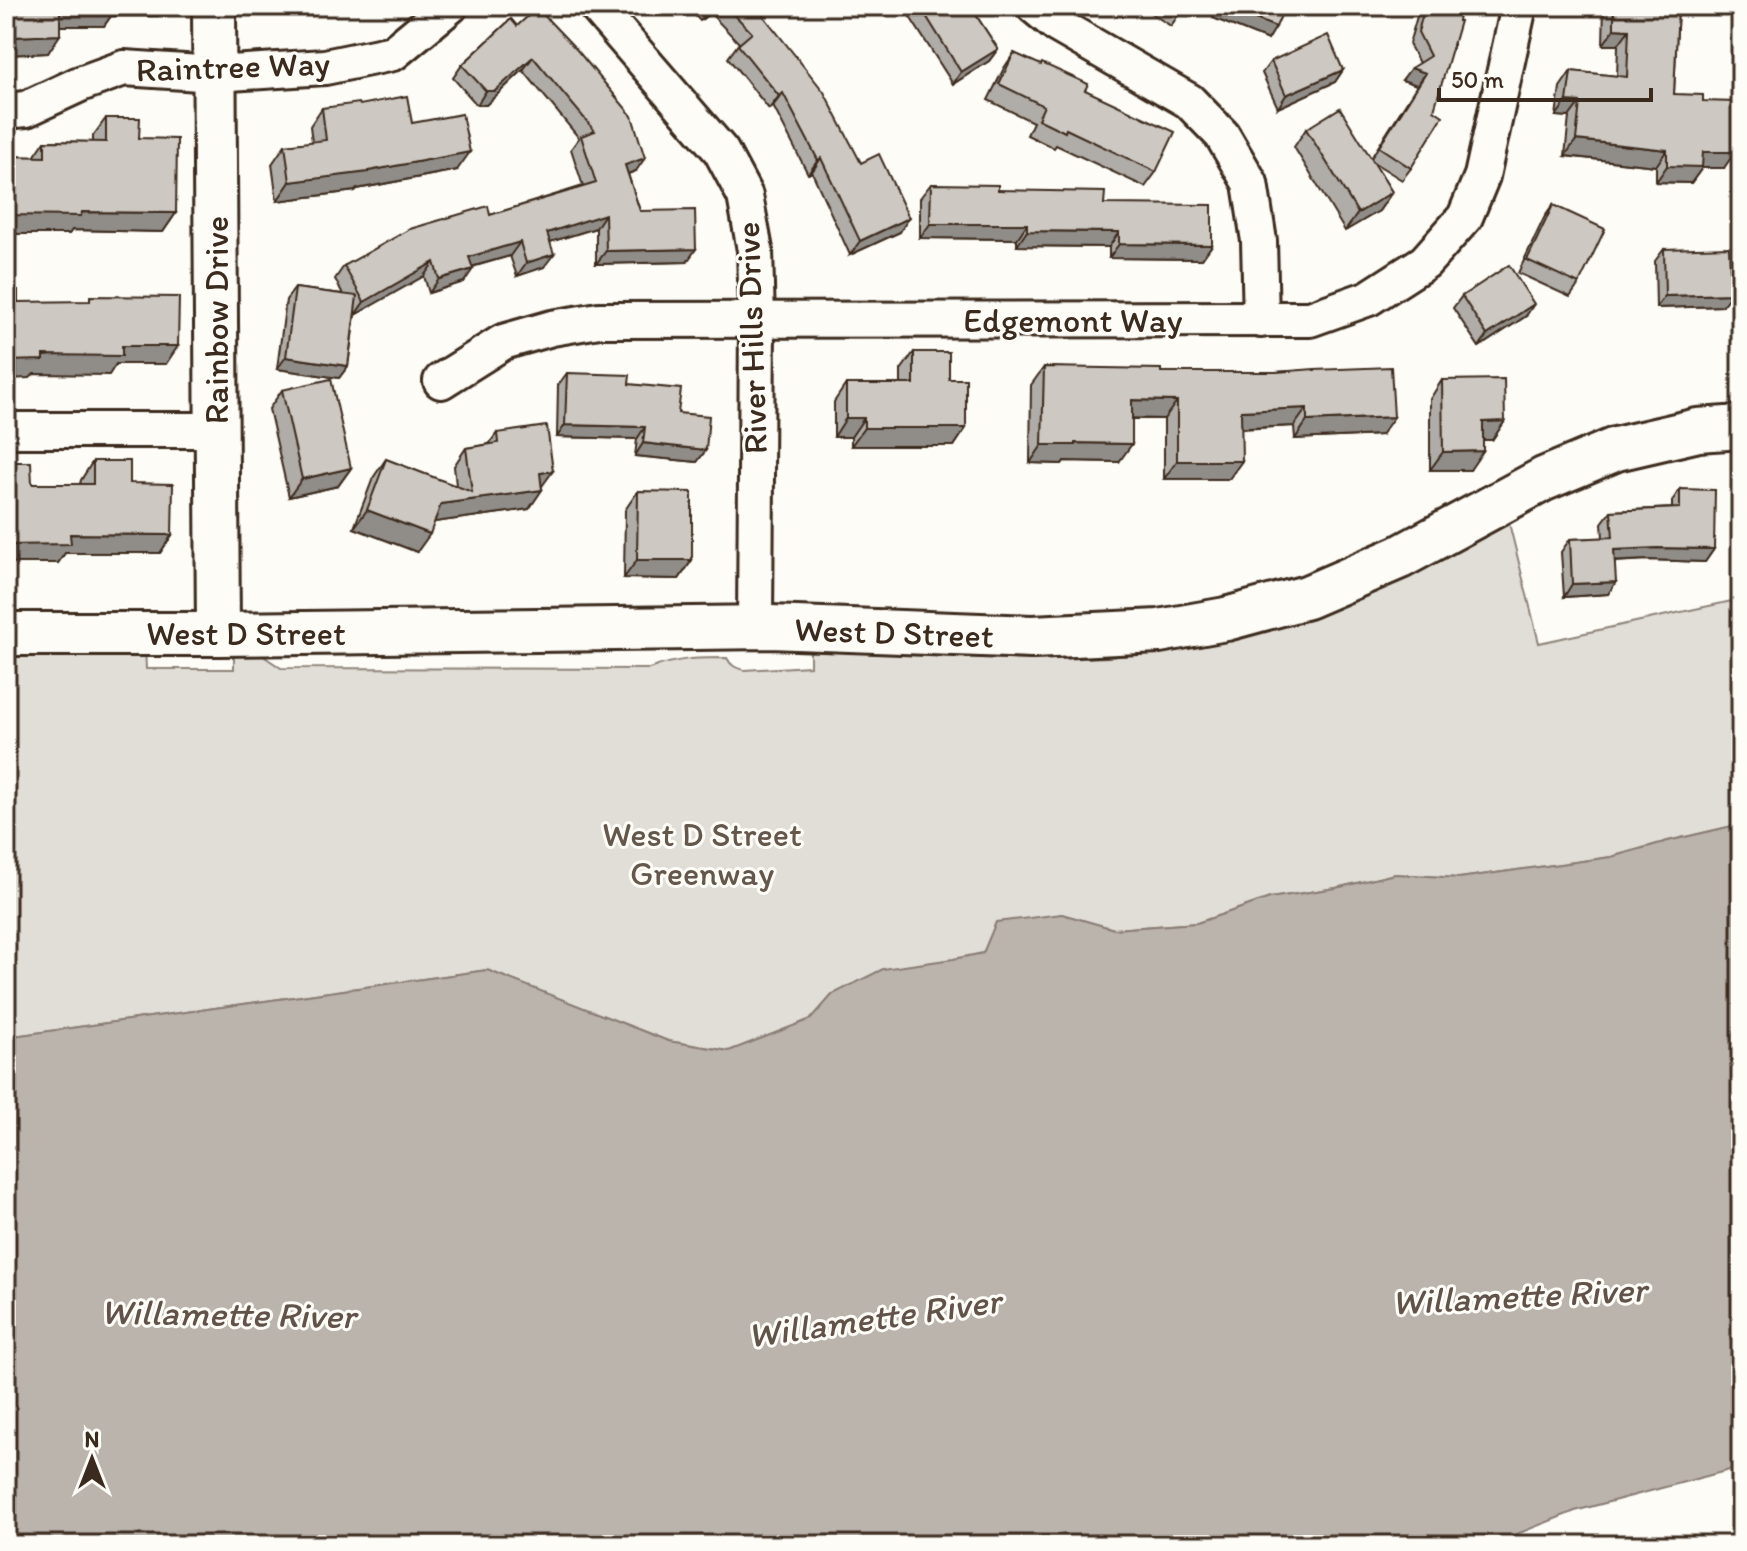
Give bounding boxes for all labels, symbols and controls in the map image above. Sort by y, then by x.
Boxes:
street label: Raintree Way [135,43,331,90]
scale bar [1439,52,1651,102]
text: 50 m [1451,65,1504,94]
street label: Rainbow Drive [196,216,237,424]
street label: River Hills Drive [727,221,776,455]
street label: Edgemont Way [963,300,1183,341]
street label: West D Street [794,609,995,656]
street label: West D Street [146,613,346,654]
park label: West D Street Greenway [602,814,802,894]
water label: Willamette River [1390,1267,1651,1324]
water label: Willamette River [745,1278,1007,1357]
water label: Willamette River [100,1290,359,1337]
north arrow [52,1419,132,1499]
text: N [85,1426,99,1453]

